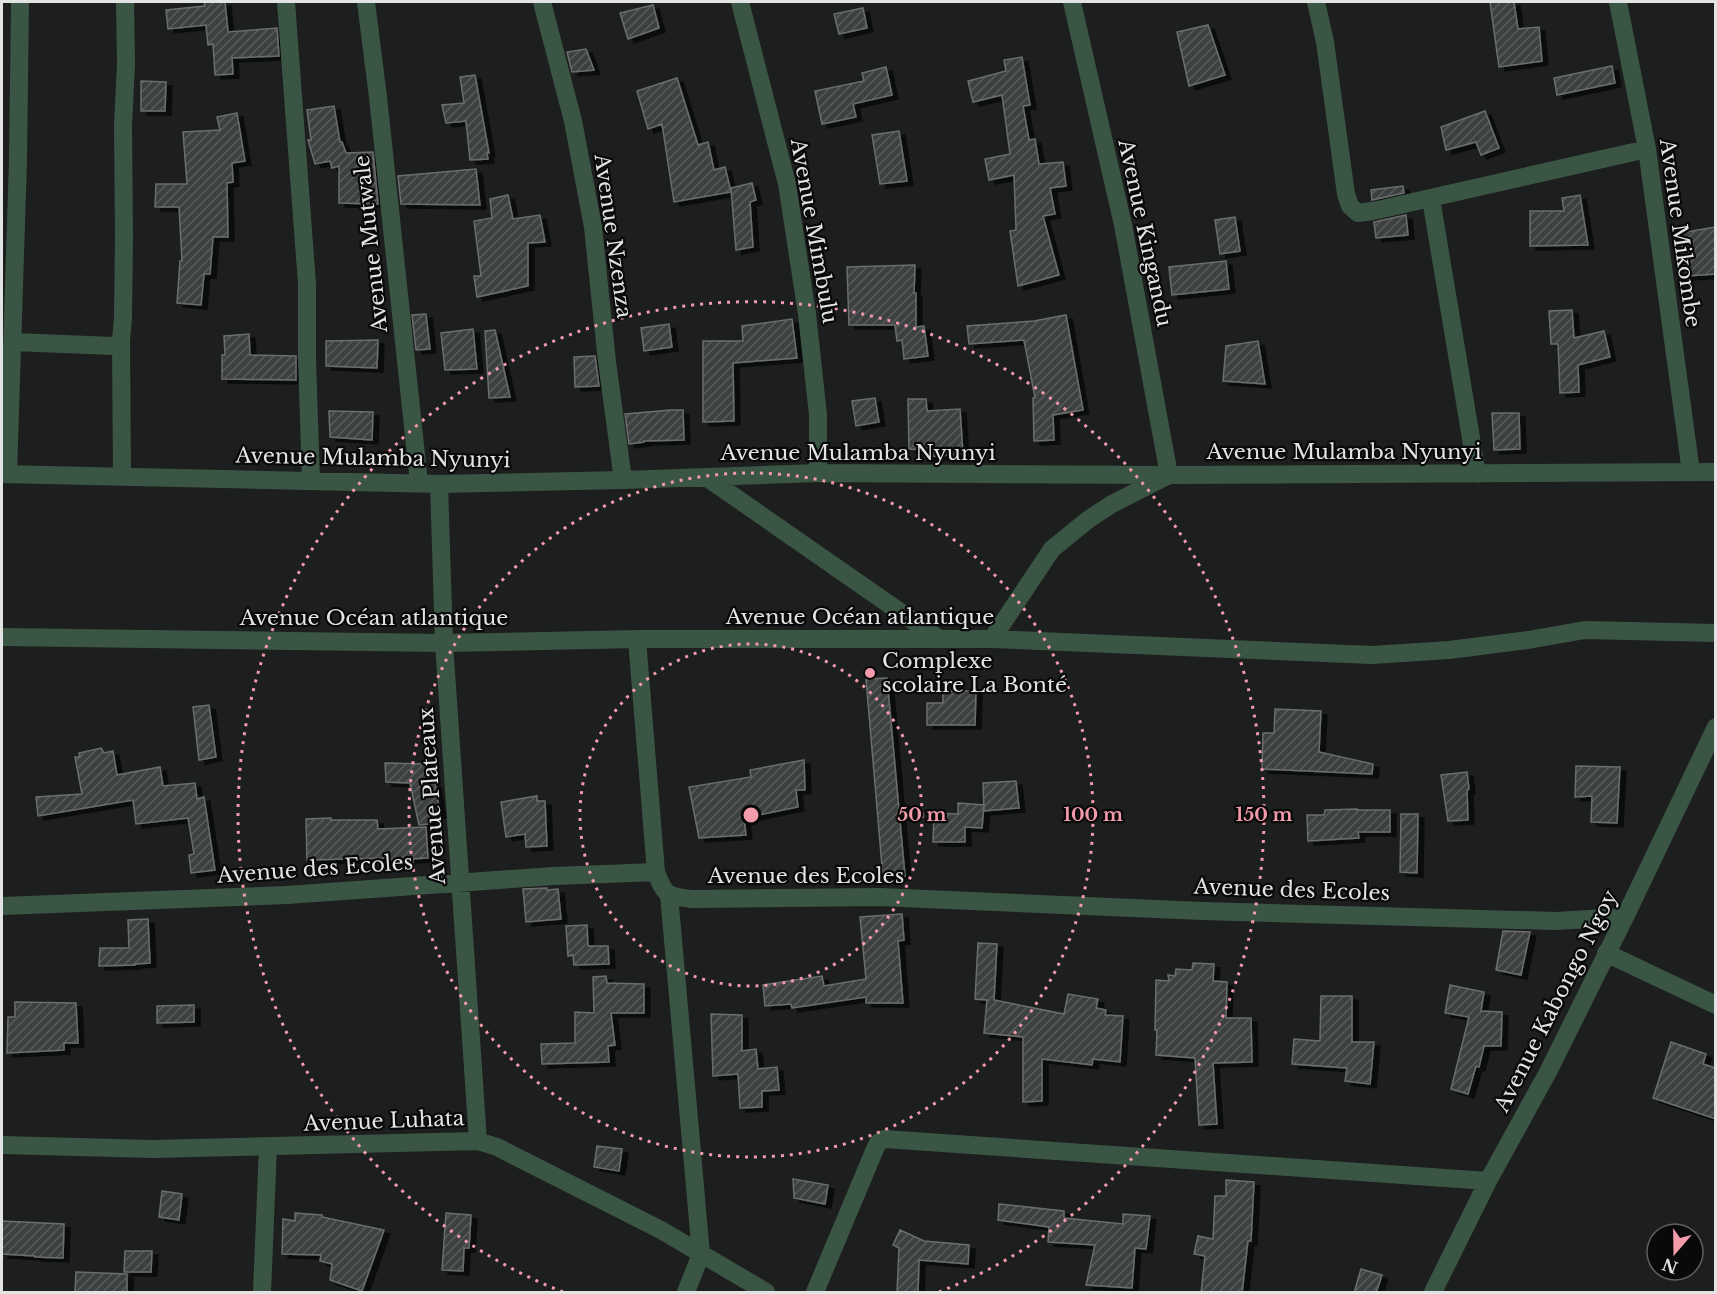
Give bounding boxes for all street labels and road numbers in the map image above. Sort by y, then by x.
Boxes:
street label: Avenue Mimbulu [785,136,843,325]
street label: Avenue Kingandu [1112,136,1178,329]
street label: Avenue Mikombe [1654,136,1706,329]
street label: Avenue Nzenza [588,151,637,320]
street label: Avenue Mutwale [349,154,393,335]
street label: Avenue Mulamba Nyunyi [1205,439,1482,465]
street label: Avenue Mulamba Nyunyi [719,440,996,466]
street label: Avenue Mulamba Nyunyi [234,443,511,473]
street label: Avenue Océan atlantique [725,604,994,630]
street label: Avenue Océan atlantique [239,605,508,631]
street label: Avenue Plateaux [413,706,451,886]
street label: Avenue des Ecoles [215,849,414,889]
street label: Avenue des Ecoles [707,863,904,889]
street label: Avenue des Ecoles [1192,874,1391,906]
street label: Avenue Kabongo Ngoy [1488,885,1624,1117]
street label: Avenue Luhata [302,1105,465,1137]

